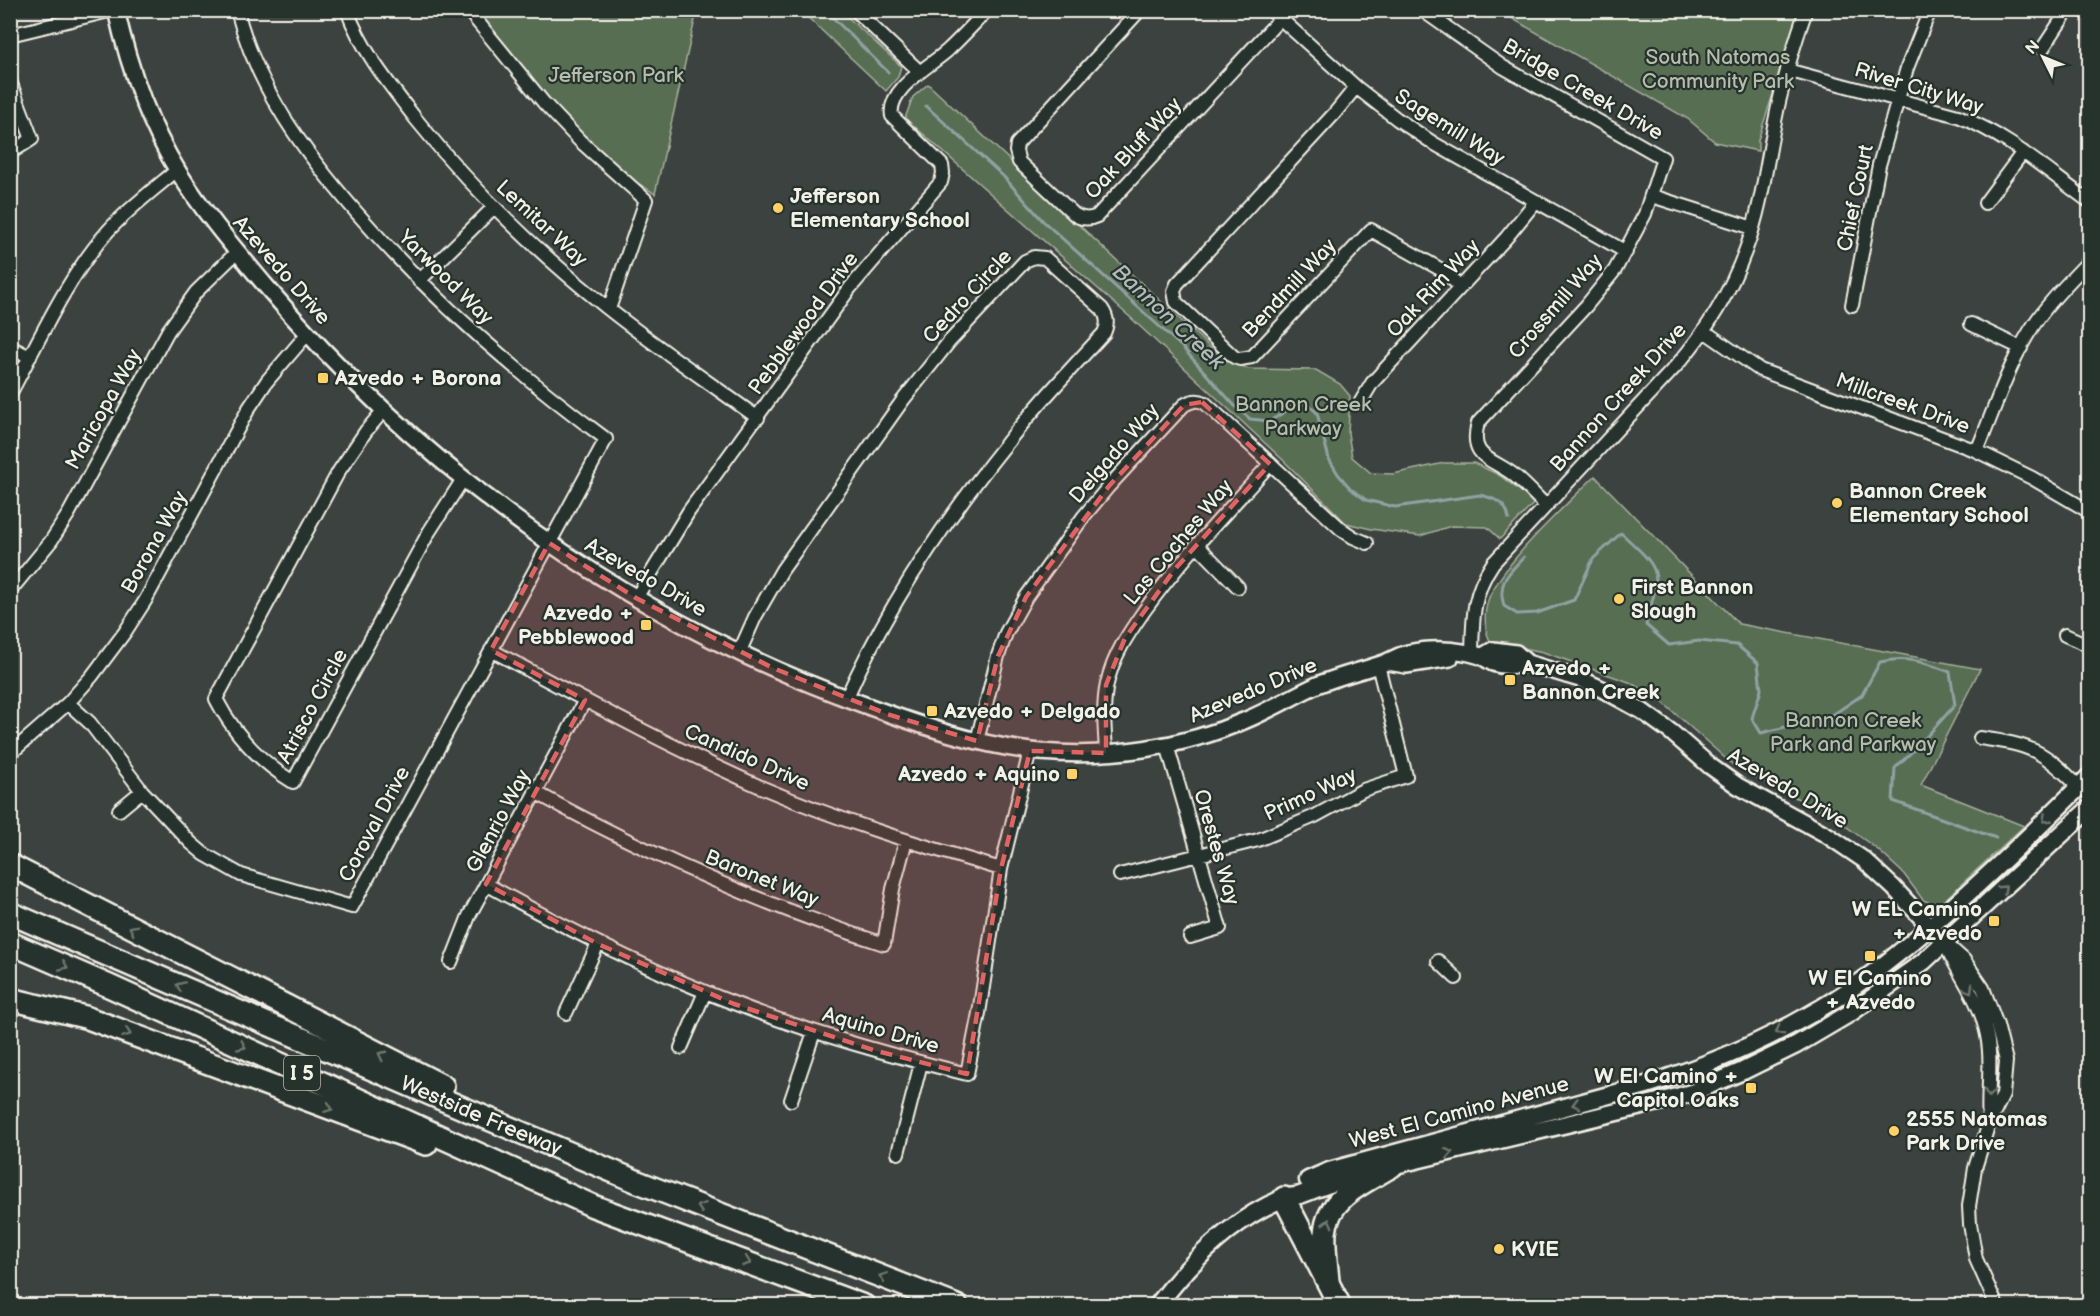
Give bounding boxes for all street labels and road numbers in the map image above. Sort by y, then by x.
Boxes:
street label: Bridge Creek Drive [1498,33,1668,146]
street label: River City Way [1851,57,1987,120]
street label: Sagemill Way [1390,84,1510,171]
street label: Oak Bluff Way [1080,92,1187,204]
street label: Chief Court [1832,142,1879,254]
street label: Lemitar Way [491,175,593,272]
street label: Azevedo Drive [228,211,336,330]
street label: Yarwood Way [392,224,499,330]
street label: Bendmill Way [1237,233,1342,343]
street label: Oak Rim Way [1382,234,1485,343]
street label: Cedro Circle [918,244,1017,349]
street label: Pebblewood Drive [743,247,864,400]
street label: Crossmill Way [1503,248,1608,364]
street label: Bannon Creek Drive [1545,318,1692,477]
street label: Maricopa Way [60,344,147,474]
street label: Millcreek Drive [1832,368,1973,439]
street label: Delgado Way [1064,398,1165,508]
street label: Las Coches Way [1119,474,1238,610]
street label: Borona Way [116,486,193,598]
street label: Azevedo Drive [581,533,711,622]
street label: Atrisco Circle [272,645,353,768]
street label: Azevedo Drive [1186,652,1321,729]
street label: Candido Drive [680,719,813,796]
street label: Azevedo Drive [1723,743,1853,834]
street label: Coroval Drive [334,762,415,886]
street label: Primo Way [1260,762,1361,827]
street label: Glenrio Way [461,765,536,877]
street label: Orestes Way [1188,787,1245,908]
street label: Baronet Way [701,844,823,913]
street label: Aquino Drive [820,1002,942,1059]
road number: I 5 [284,1056,320,1090]
street label: Westside Freeway [397,1071,566,1162]
street label: West El Camino Avenue [1347,1071,1572,1154]

